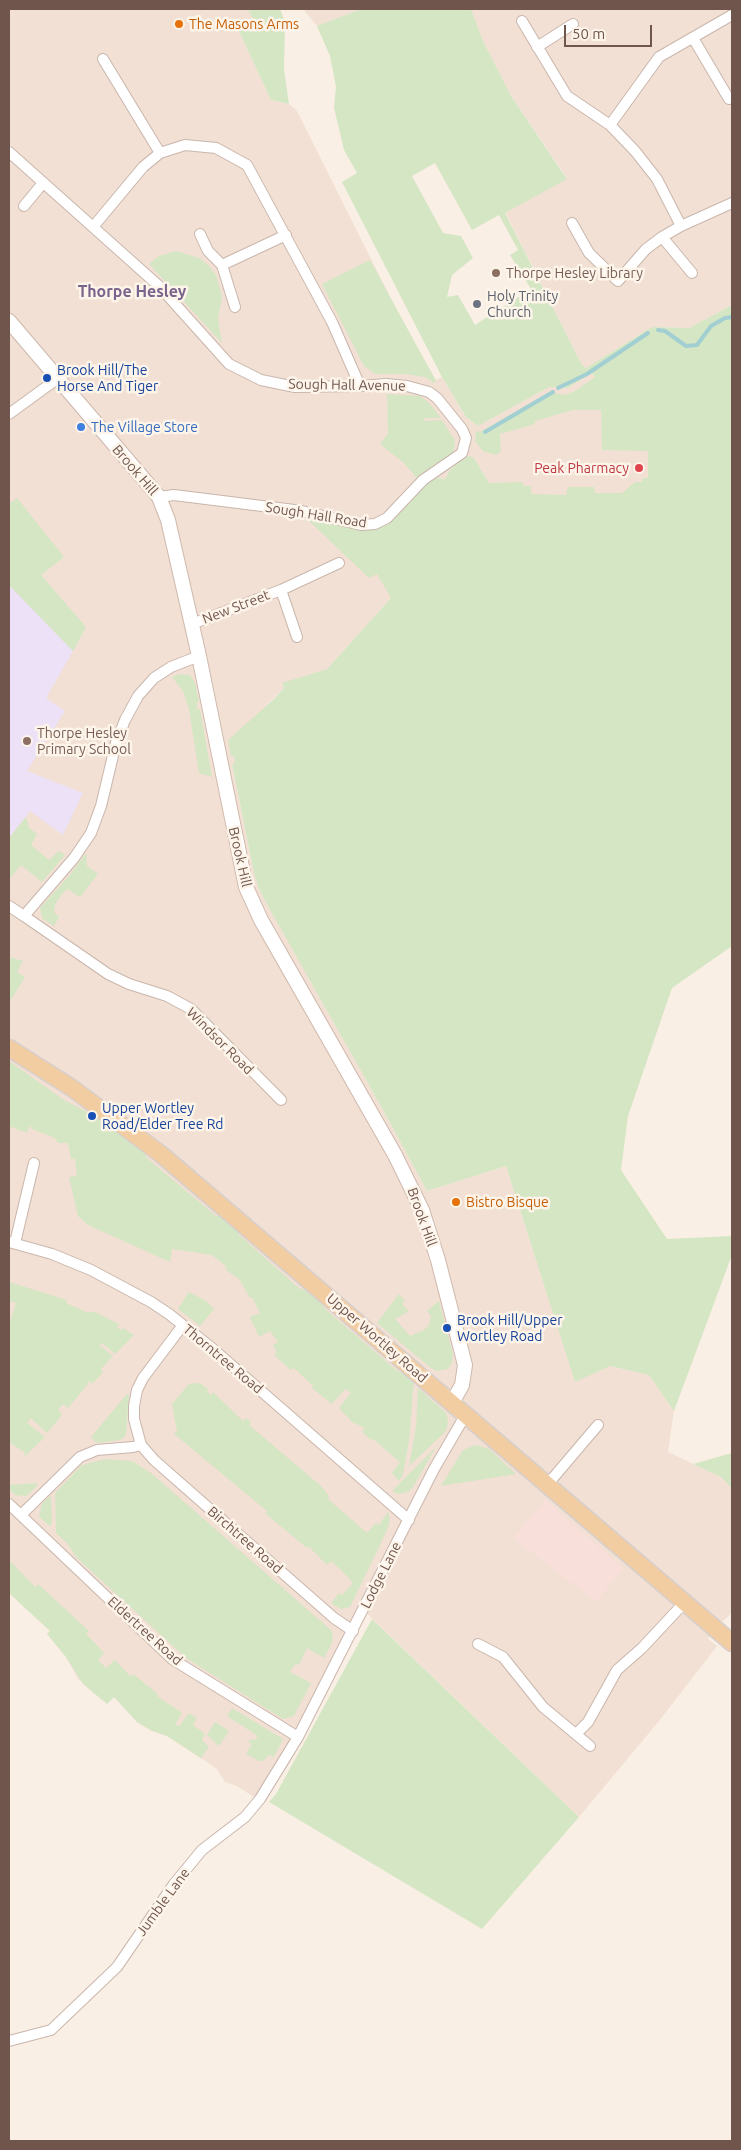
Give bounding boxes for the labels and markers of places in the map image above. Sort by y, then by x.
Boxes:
place label: The Masons Arms [189,16,299,32]
marker: The Masons Arms [173,18,185,30]
place label: Thorpe Hesley Library [506,265,643,281]
marker: Thorpe Hesley Library [490,267,502,279]
place label: Holy Trinity Church [487,288,558,321]
marker: Holy Trinity Church [471,298,483,310]
place label: Brook Hill/The Horse And Tiger [57,362,158,394]
marker: Brook Hill/The Horse And Tiger [41,372,53,384]
place label: The Village Store [91,419,198,435]
marker: The Village Store [75,421,87,433]
place label: Peak Pharmacy [534,460,629,476]
marker: Peak Pharmacy [633,462,645,474]
place label: Thorpe Hesley Primary School [37,725,131,758]
marker: Thorpe Hesley Primary School [21,735,33,747]
place label: Upper Wortley Road/Elder Tree Rd [102,1100,224,1132]
marker: Upper Wortley Road/Elder Tree Rd [86,1110,98,1122]
place label: Bistro Bisque [466,1194,549,1210]
marker: Bistro Bisque [450,1196,462,1208]
place label: Brook Hill/Upper Wortley Road [457,1312,562,1344]
marker: Brook Hill/Upper Wortley Road [441,1322,453,1334]

